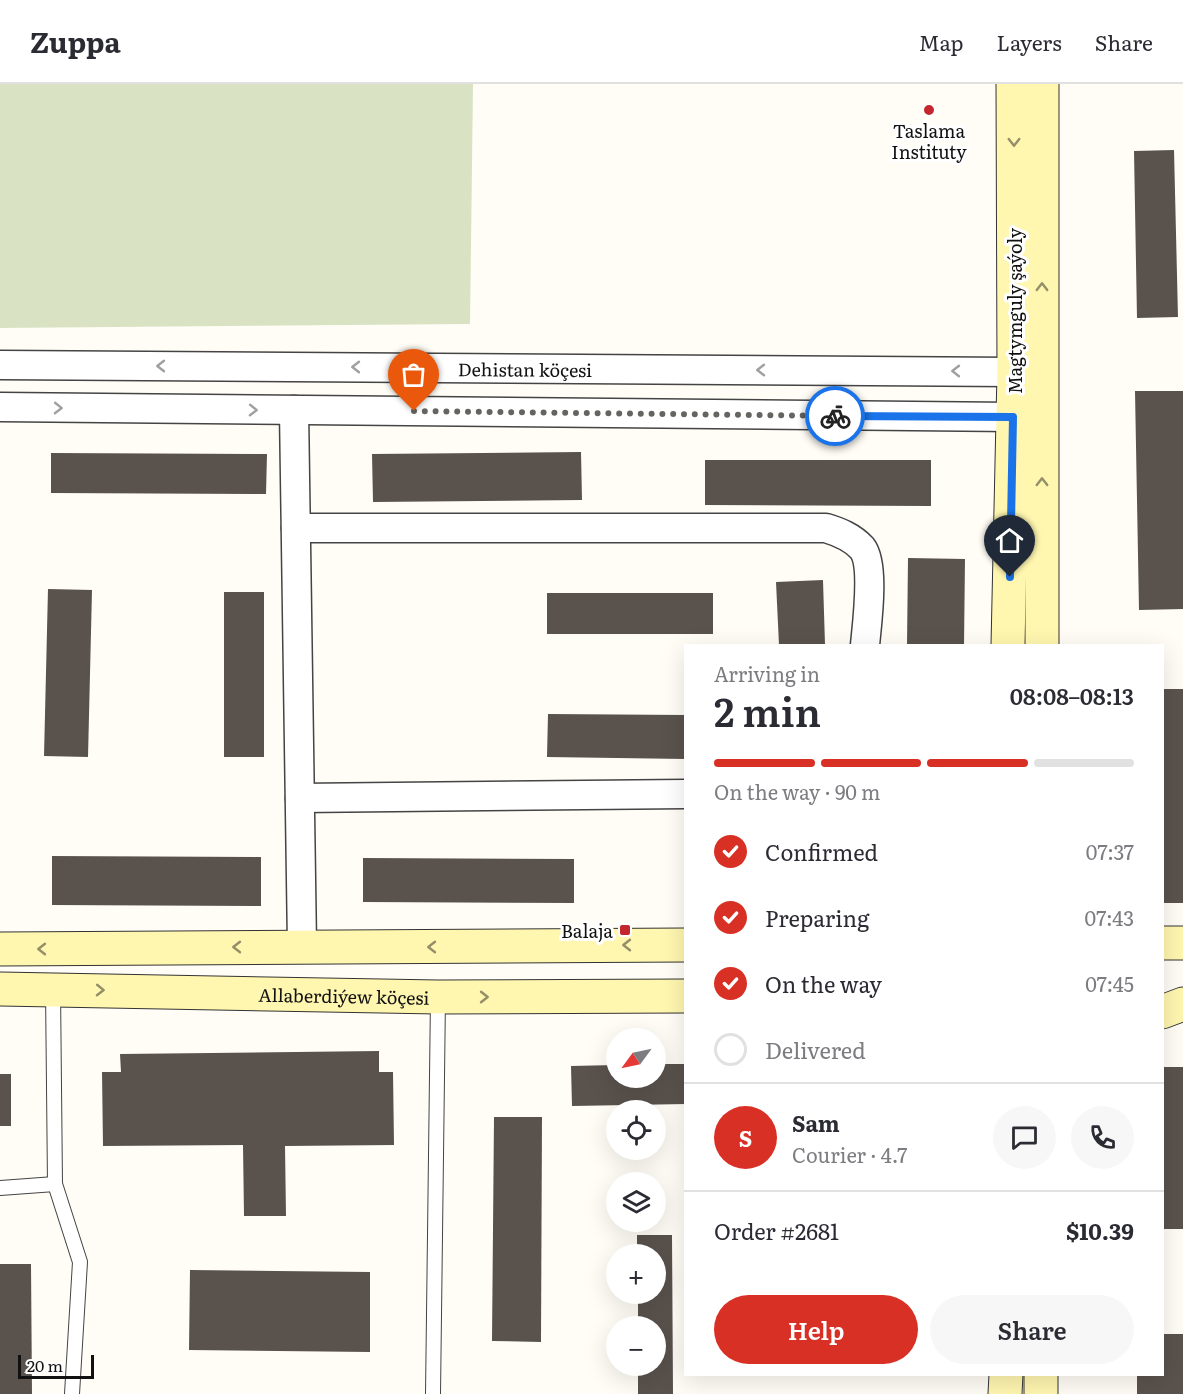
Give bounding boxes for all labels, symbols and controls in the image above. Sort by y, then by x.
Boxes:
text: Zuppa [30,20,121,62]
text: Map [919,26,964,57]
text: Layers [997,26,1062,57]
text: Share [1095,26,1153,57]
marker: Taslama Instituty [922,103,936,117]
place label: Taslama Instituty [891,117,967,165]
one-way arrow [1007,138,1020,147]
street label: Magtymguly şaýoly [1001,227,1028,394]
one-way arrow [1036,282,1048,291]
pin [388,349,439,411]
street label: Dehistan köçesi [458,355,592,383]
icon: bag [397,358,430,391]
one-way arrow [156,360,165,372]
one-way arrow [351,361,360,373]
one-way arrow [756,364,765,376]
one-way arrow [951,365,960,377]
courier [805,386,865,446]
icon: bike [819,400,852,433]
one-way arrow [54,402,63,414]
one-way arrow [249,404,258,416]
one-way arrow [1036,477,1048,486]
pin [984,515,1035,577]
icon: home [993,524,1026,557]
text: Arriving in [714,658,820,688]
text: 08:08–08:13 [1010,679,1134,712]
text: 2 min [714,681,821,739]
text: On the way · 90 m [714,776,880,806]
icon: check [714,835,747,868]
text: Confirmed [765,835,878,868]
text: 07:37 [1086,836,1134,866]
icon: check [714,901,747,934]
text: Preparing [765,901,869,934]
text: 07:43 [1085,902,1134,932]
place label: Balaja [561,917,613,944]
marker: Balaja [618,923,632,937]
one-way arrow [623,939,632,951]
one-way arrow [233,941,242,953]
one-way arrow [428,941,437,953]
one-way arrow [38,943,47,955]
icon: check [714,967,747,1000]
text: On the way [765,967,882,1000]
text: 07:45 [1085,968,1134,998]
street label: Allaberdiýew köçesi [258,980,430,1010]
one-way arrow [96,983,105,996]
one-way arrow [480,991,489,1003]
north arrow [606,1028,666,1088]
map controls [606,1028,666,1376]
text: Delivered [765,1033,866,1066]
button: locate [606,1100,666,1160]
text: Sam [792,1106,840,1139]
button: chat [993,1106,1056,1169]
button: phone [1071,1106,1134,1169]
text: S [739,1121,752,1154]
text: Courier · 4.7 [792,1139,907,1169]
button: layers [606,1172,666,1232]
text: Order #2681 [714,1214,839,1247]
text: $10.39 [1066,1214,1134,1247]
button: + [606,1244,666,1304]
button: Help [714,1295,918,1364]
button: Share [930,1295,1134,1364]
button: − [606,1316,666,1376]
scale bar [18,1352,94,1380]
text: 20 m [27,1353,63,1377]

